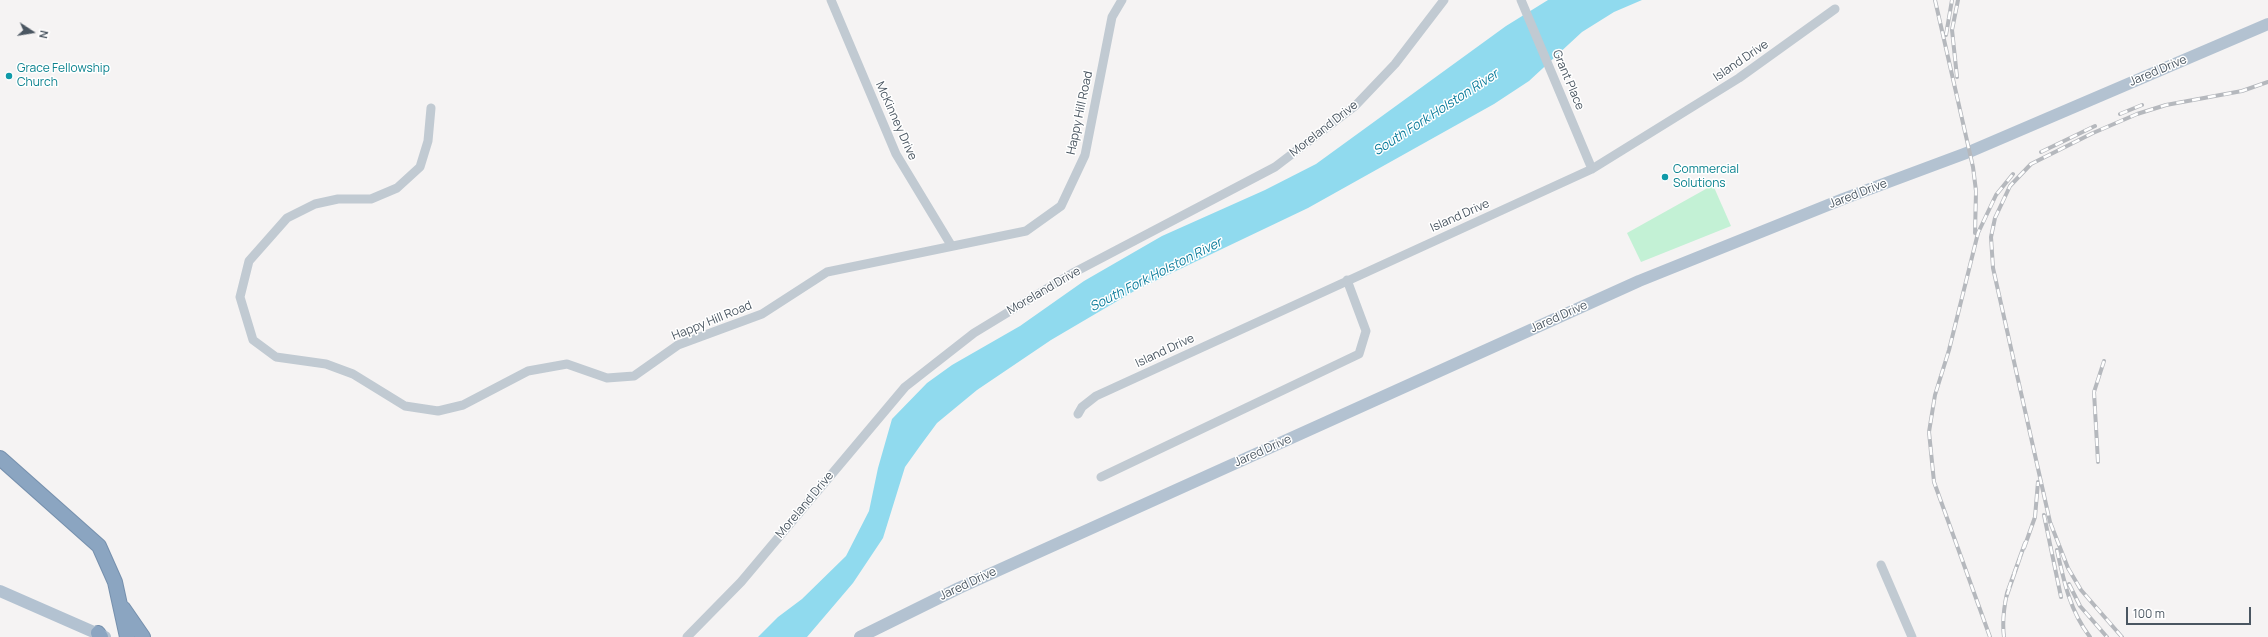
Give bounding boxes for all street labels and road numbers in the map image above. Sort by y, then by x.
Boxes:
street label: Island Drive [1711,37,1771,85]
street label: Grant Place [1549,48,1587,112]
street label: Jared Drive [2127,52,2189,90]
street label: Happy Hill Road [1064,70,1096,156]
street label: McKinney Drive [872,79,920,163]
street label: Moreland Drive [1287,98,1361,160]
street label: Jared Drive [1827,176,1889,212]
street label: Island Drive [1428,197,1492,235]
street label: Moreland Drive [1005,264,1083,318]
street label: Happy Hill Road [670,298,754,344]
street label: Jared Drive [1528,298,1590,336]
street label: Island Drive [1133,331,1197,371]
street label: Jared Drive [1232,432,1294,470]
street label: Moreland Drive [773,469,837,541]
street label: Jared Drive [937,565,999,603]

